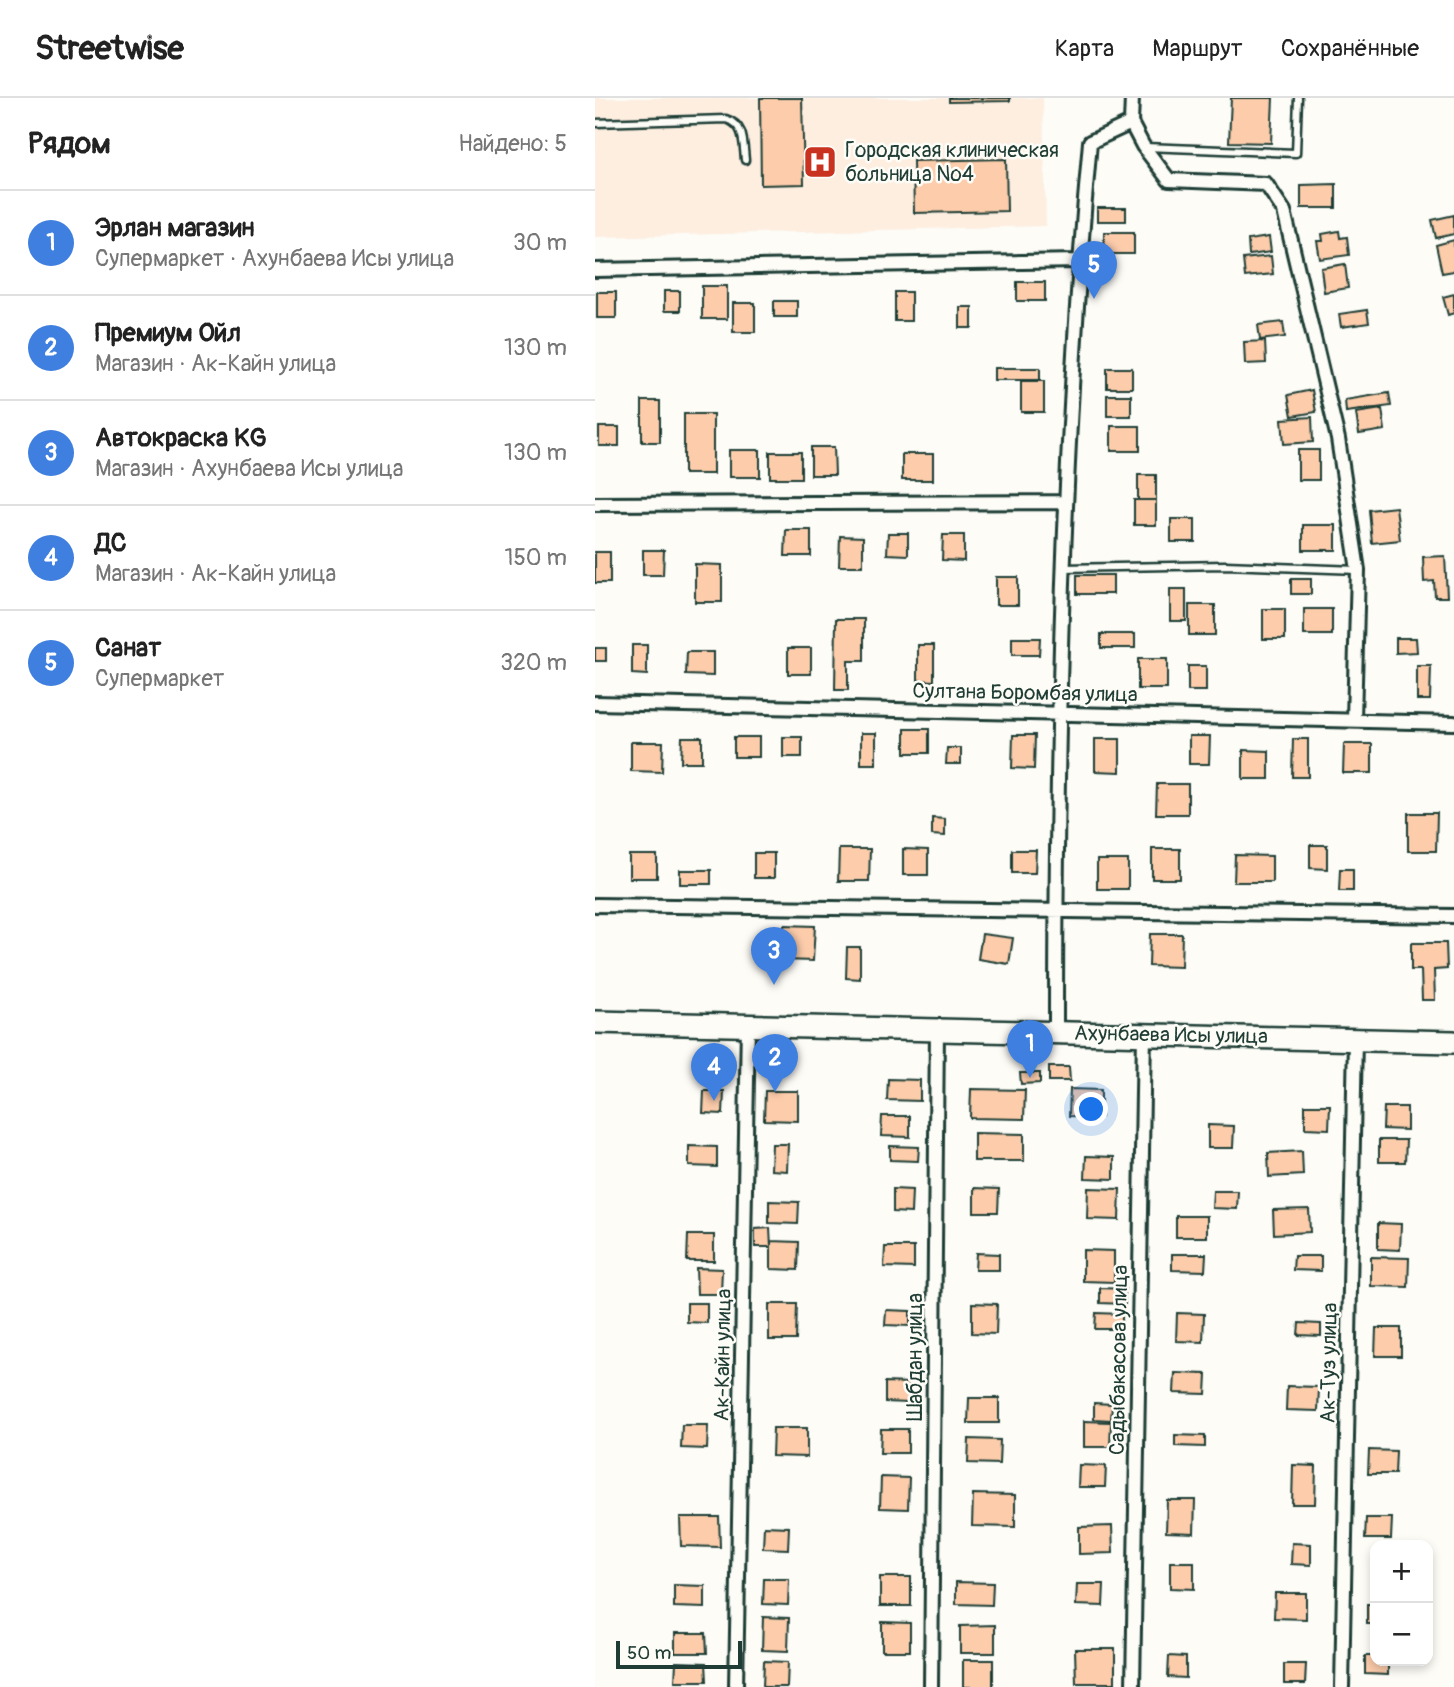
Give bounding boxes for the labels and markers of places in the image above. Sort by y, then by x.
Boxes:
place label: Городская клиническая больница №4 [845,137,1059,188]
hospital icon: Городская клиническая больница №4 [801,143,839,181]
pin: 5 [1071,241,1117,299]
pin: 3 [751,927,797,985]
pin: 1 [1007,1020,1053,1078]
pin: 2 [752,1034,798,1092]
pin: 4 [691,1043,737,1101]

